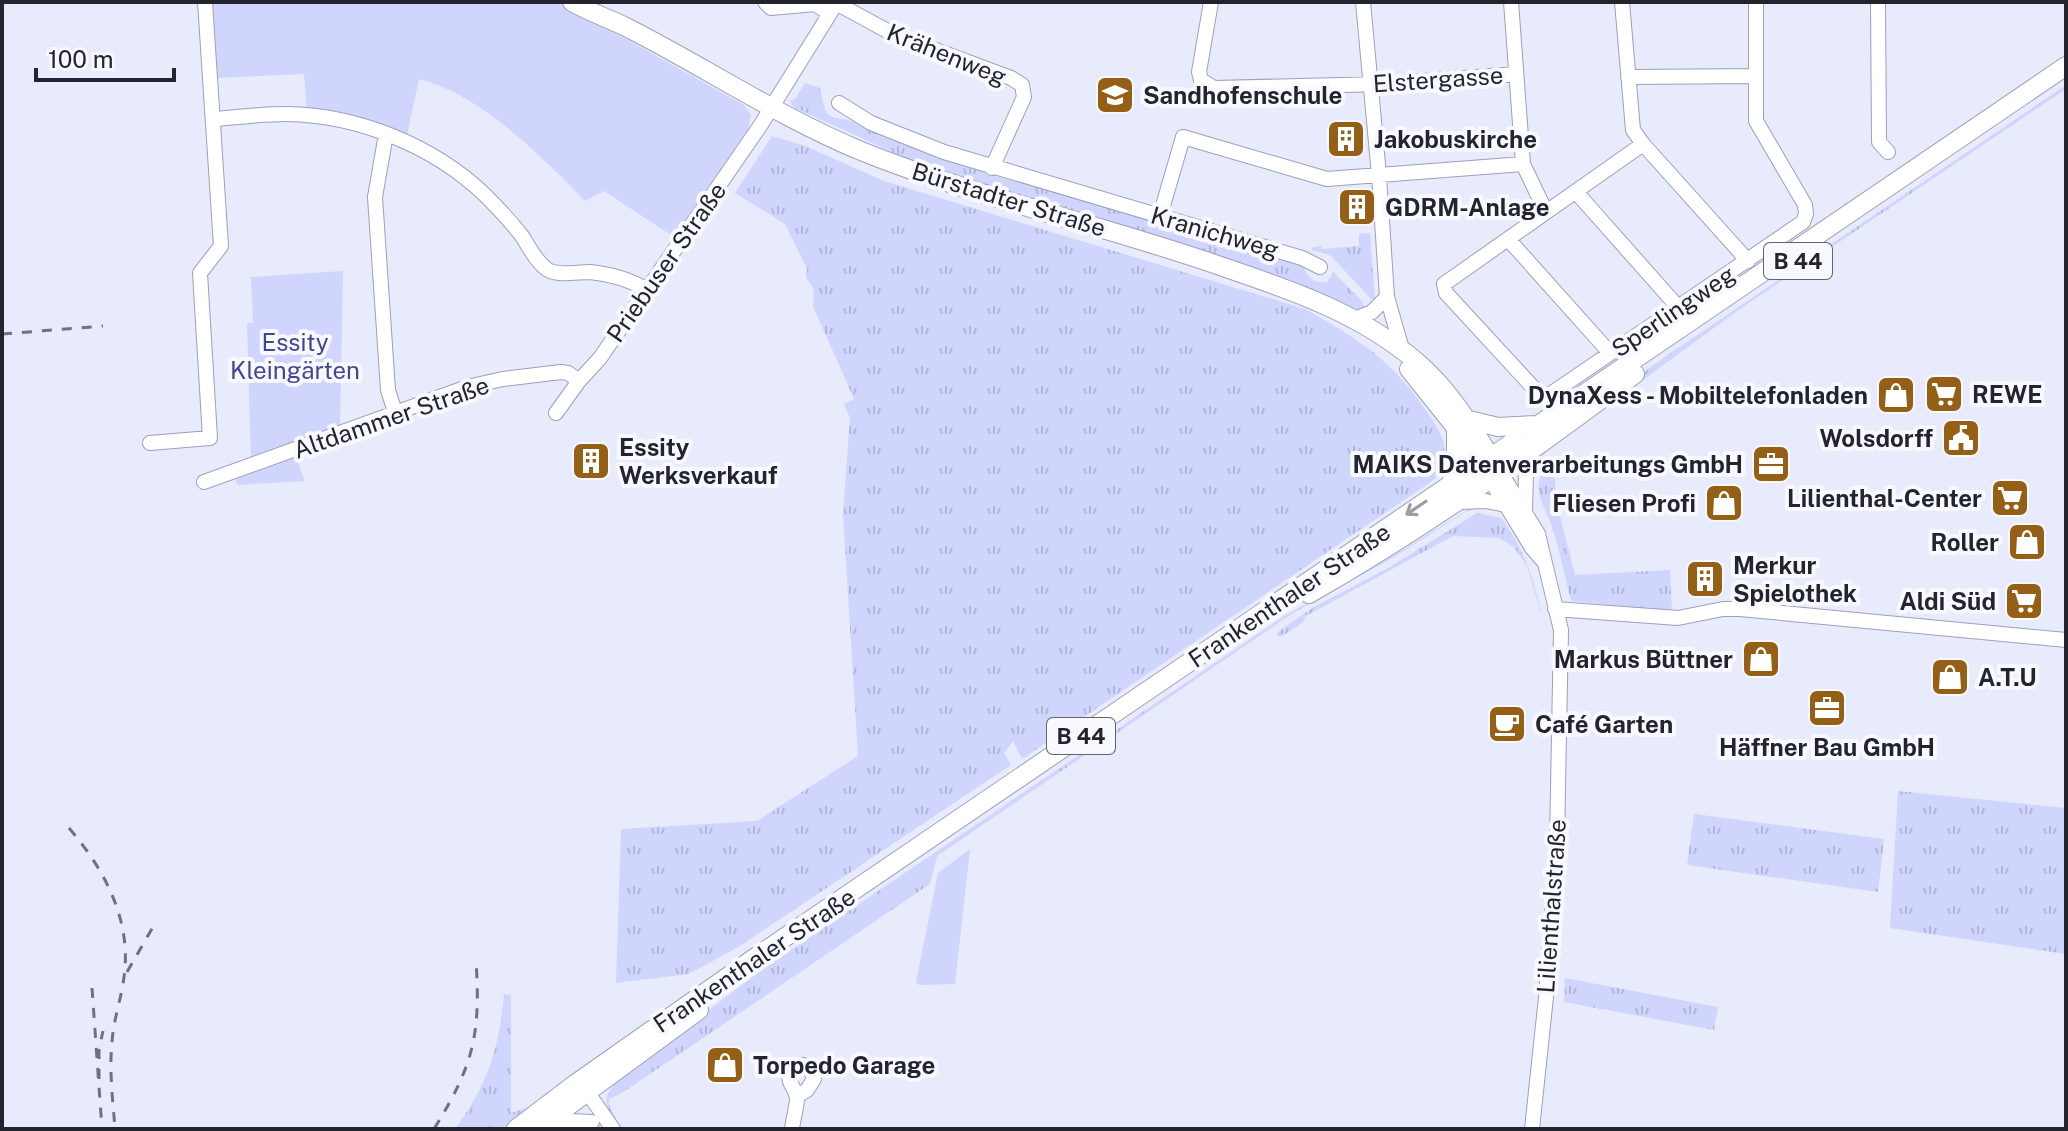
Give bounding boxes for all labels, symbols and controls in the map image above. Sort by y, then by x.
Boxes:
street label: Krähenweg [883,17,1011,91]
scale bar [36,32,174,82]
text: 100 m [48,45,114,73]
street label: Elstergasse [1372,60,1504,98]
school or university icon: Sandhofenschule [1094,74,1136,116]
place label: Sandhofenschule [1143,81,1342,109]
building icon: Jakobuskirche [1325,118,1367,160]
place label: Jakobuskirche [1374,125,1537,153]
street label: Bürstadter Straße [909,156,1109,242]
street label: Priebuser Straße [601,177,731,347]
building icon: GDRM-Anlage [1336,186,1378,228]
place label: GDRM-Anlage [1385,193,1550,221]
street label: Kranichweg [1148,200,1282,264]
road number: B 44 [1764,243,1832,279]
street label: Sperlingweg [1606,260,1740,362]
park label: Essity Kleingärten [230,328,360,384]
street label: Altdammer Straße [289,370,493,464]
supermarket icon: REWE [1923,373,1965,415]
shop icon: DynaXess - Mobiltelefonladen [1875,374,1917,416]
place label: REWE [1972,380,2043,408]
place label: DynaXess - Mobiltelefonladen [1528,381,1868,409]
public building icon: Wolsdorff [1940,417,1982,459]
place label: Wolsdorff [1819,424,1933,452]
place label: Essity Werksverkauf [619,433,778,489]
building icon: Essity Werksverkauf [570,440,612,482]
office icon: MAIKS Datenverarbeitungs GmbH [1750,443,1792,485]
place label: MAIKS Datenverarbeitungs GmbH [1353,450,1743,478]
supermarket icon: Lilienthal-Center [1989,477,2031,519]
shop icon: Fliesen Profi [1703,482,1745,524]
place label: Lilienthal-Center [1787,484,1982,512]
place label: Fliesen Profi [1552,489,1696,517]
one-way arrow [1405,500,1427,517]
street label: Frankenthaler Straße [1183,517,1395,673]
shop icon: Roller [2006,521,2048,563]
place label: Roller [1930,528,1999,556]
place label: Merkur Spielothek [1733,551,1857,607]
building icon: Merkur Spielothek [1684,558,1726,600]
supermarket icon: Aldi Süd [2003,580,2045,622]
place label: Aldi Süd [1899,587,1996,615]
shop icon: Markus Büttner [1740,638,1782,680]
place label: Markus Büttner [1554,645,1733,673]
shop icon: A.T.U [1929,656,1971,698]
place label: A.T.U [1978,663,2037,691]
office icon: Häffner Bau GmbH [1806,687,1848,729]
cafe icon: Café Garten [1486,703,1528,745]
place label: Café Garten [1535,710,1673,738]
road number: B 44 [1047,718,1115,754]
place label: Häffner Bau GmbH [1719,733,1935,761]
street label: Lilienthalstraße [1531,818,1571,994]
street label: Frankenthaler Straße [648,882,860,1038]
shop icon: Torpedo Garage [704,1044,746,1086]
place label: Torpedo Garage [753,1051,935,1079]

